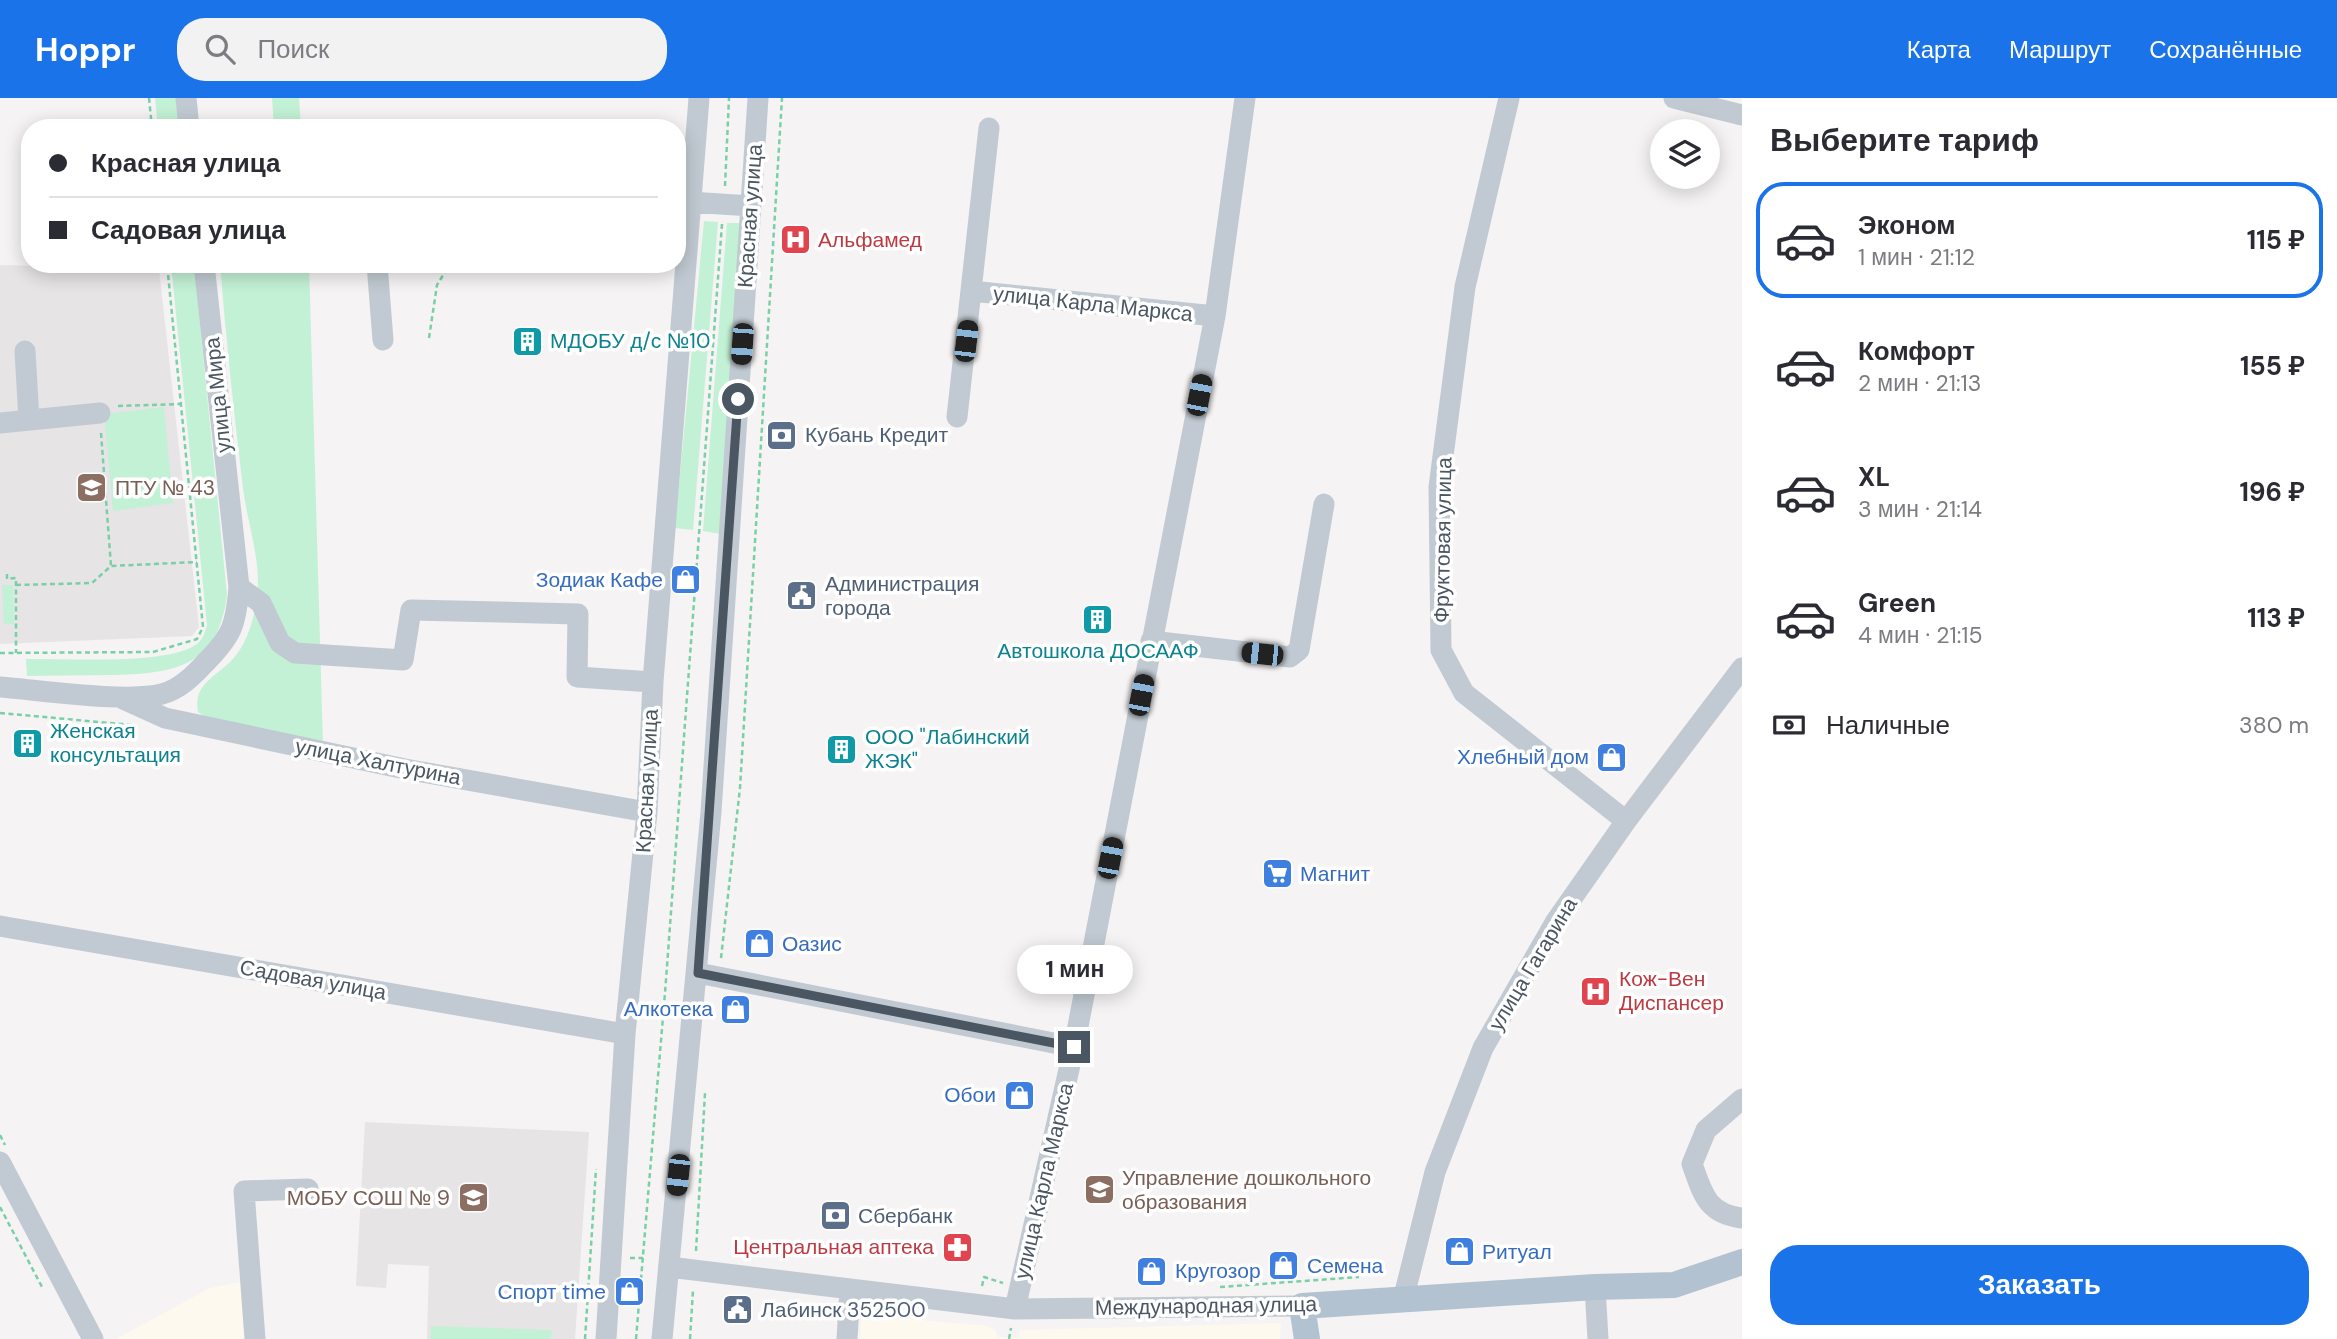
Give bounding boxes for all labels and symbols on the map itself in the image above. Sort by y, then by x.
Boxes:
street label: Красная улица [731,143,769,289]
hospital icon: Альфамед [778,223,812,257]
place label: Альфамед [818,226,922,254]
street label: улица Карла Маркса [992,280,1194,328]
car [954,319,979,363]
car [731,322,754,366]
building icon: МДОБУ д/с №10 [510,324,544,358]
place label: МДОБУ д/с №10 [550,327,710,355]
street label: улица Мира [198,336,238,454]
car [1185,372,1214,418]
route start [722,383,754,415]
bank icon: Кубань Кредит [765,418,799,452]
place label: Кубань Кредит [805,421,948,449]
street label: Фруктовая улица [1428,457,1458,623]
school or university icon: ПТУ № 43 [75,471,109,505]
place label: ПТУ № 43 [115,474,215,502]
shop icon: Зодиак Кафе [669,563,703,597]
place label: Зодиак Кафе [536,566,663,594]
place label: Администрация города [825,570,979,622]
public building icon: Администрация города [785,579,819,613]
building icon: Автошкола ДОСААФ [1081,602,1115,636]
place label: Автошкола ДОСААФ [997,637,1199,665]
car [1241,641,1284,667]
car [1127,672,1156,718]
street label: Красная улица [629,708,665,854]
place label: Женская консультация [50,717,181,769]
place label: ООО "Лабинский ЖЭК" [865,723,1030,775]
building icon: Женская консультация [10,726,44,760]
street label: улица Халтурина [293,732,463,792]
building icon: ООО "Лабинский ЖЭК" [825,732,859,766]
shop icon: Хлебный дом [1595,740,1629,774]
place label: Хлебный дом [1457,743,1589,771]
car [1096,835,1125,881]
supermarket icon: Магнит [1260,857,1294,891]
place label: Магнит [1300,860,1370,888]
street label: улица Гагарина [1482,892,1584,1036]
shop icon: Оазис [742,927,776,961]
place label: Оазис [782,930,842,958]
callout: 1 мин [1016,946,1132,995]
street label: Садовая улица [238,953,389,1007]
place label: Кож-Вен Диспансер [1619,965,1724,1017]
hospital icon: Кож-Вен Диспансер [1579,974,1613,1008]
shop icon: Алкотека [719,992,753,1026]
place label: Алкотека [624,995,713,1023]
route end [1058,1031,1090,1063]
shop icon: Обои [1002,1078,1036,1112]
street label: улица Карла Маркса [1008,1080,1080,1282]
place label: Обои [944,1081,996,1109]
car [666,1153,691,1197]
place label: Управление дошкольного образования [1122,1164,1371,1216]
school or university icon: Управление дошкольного образования [1082,1173,1116,1207]
school or university icon: МОБУ СОШ № 9 [456,1181,490,1215]
place label: МОБУ СОШ № 9 [287,1184,450,1212]
bank icon: Сбербанк [818,1199,852,1233]
place label: Сбербанк [858,1202,953,1230]
pharmacy icon: Центральная аптека [940,1230,974,1264]
place label: Центральная аптека [733,1233,934,1261]
shop icon: Ритуал [1442,1235,1476,1269]
place label: Ритуал [1482,1238,1552,1266]
shop icon: Семена [1267,1249,1301,1283]
place label: Семена [1307,1252,1384,1280]
shop icon: Кругозор [1135,1254,1169,1288]
place label: Кругозор [1175,1257,1261,1285]
shop icon: Спорт time [612,1275,646,1309]
place label: Спорт time [497,1278,606,1306]
street label: Международная улица [1095,1290,1318,1322]
public building icon: Лабинск 352500 [721,1293,755,1327]
place label: Лабинск 352500 [761,1296,926,1324]

